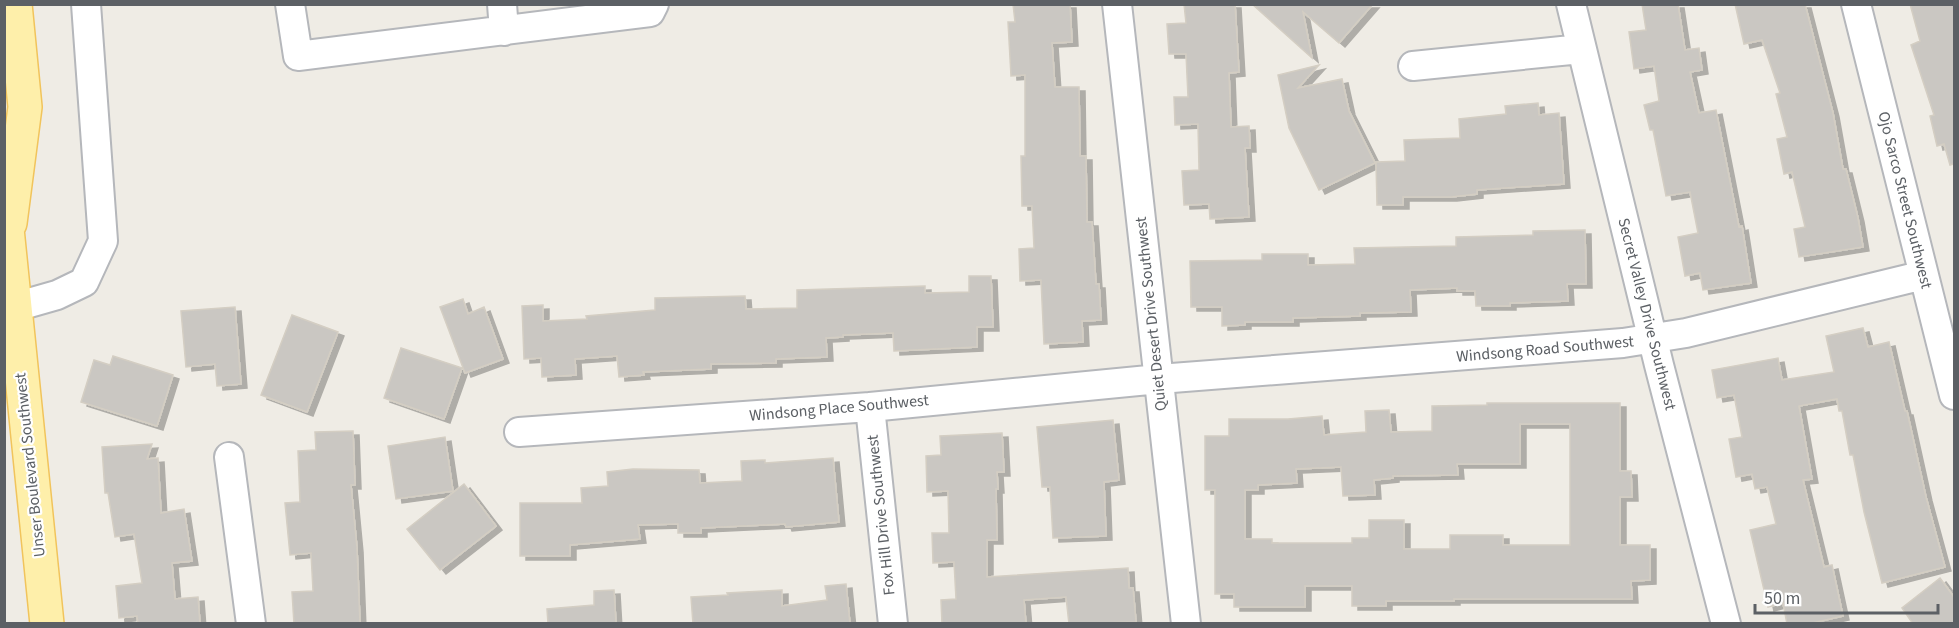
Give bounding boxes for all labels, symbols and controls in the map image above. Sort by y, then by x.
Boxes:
street label: Ojo Sarco Street Southwest [1872,109,1938,291]
street label: Quiet Desert Drive Southwest [1130,215,1172,412]
street label: Secret Valley Drive Southwest [1612,216,1682,413]
street label: Windsong Road Southwest [1455,330,1635,368]
street label: Unser Boulevard Southwest [9,371,51,558]
street label: Windsong Place Southwest [748,389,930,427]
street label: Fox Hill Drive Southwest [862,433,900,596]
scale bar [1755,577,1938,615]
text: 50 m [1764,586,1800,611]

